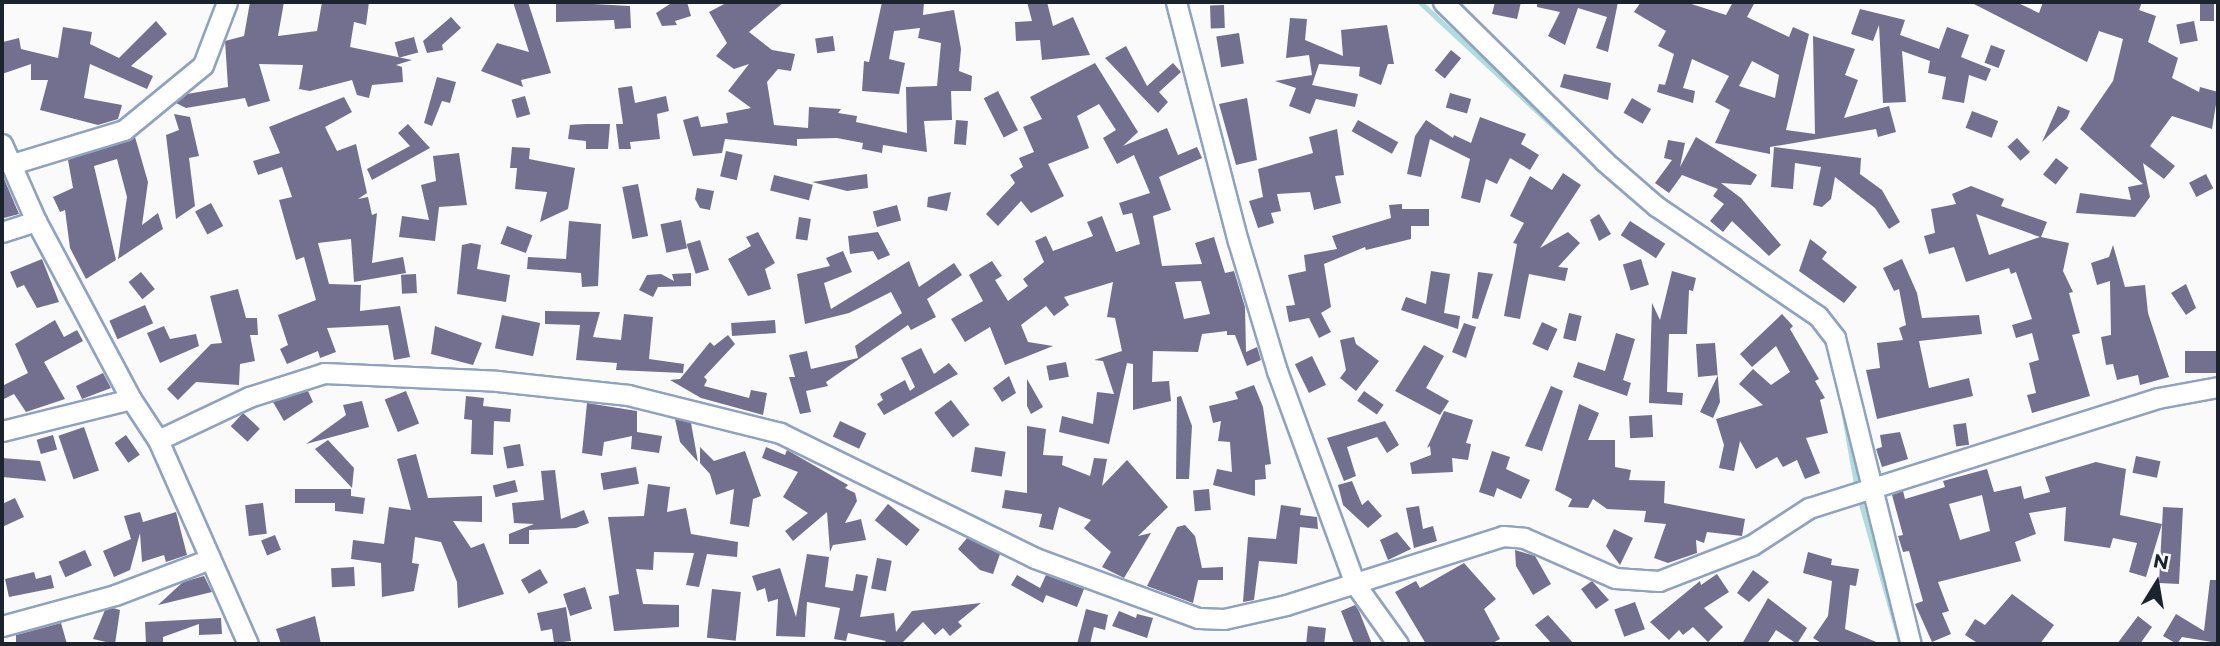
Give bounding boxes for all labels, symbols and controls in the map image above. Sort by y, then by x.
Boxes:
north arrow [2122,548,2192,618]
text: N [2151,549,2171,575]

